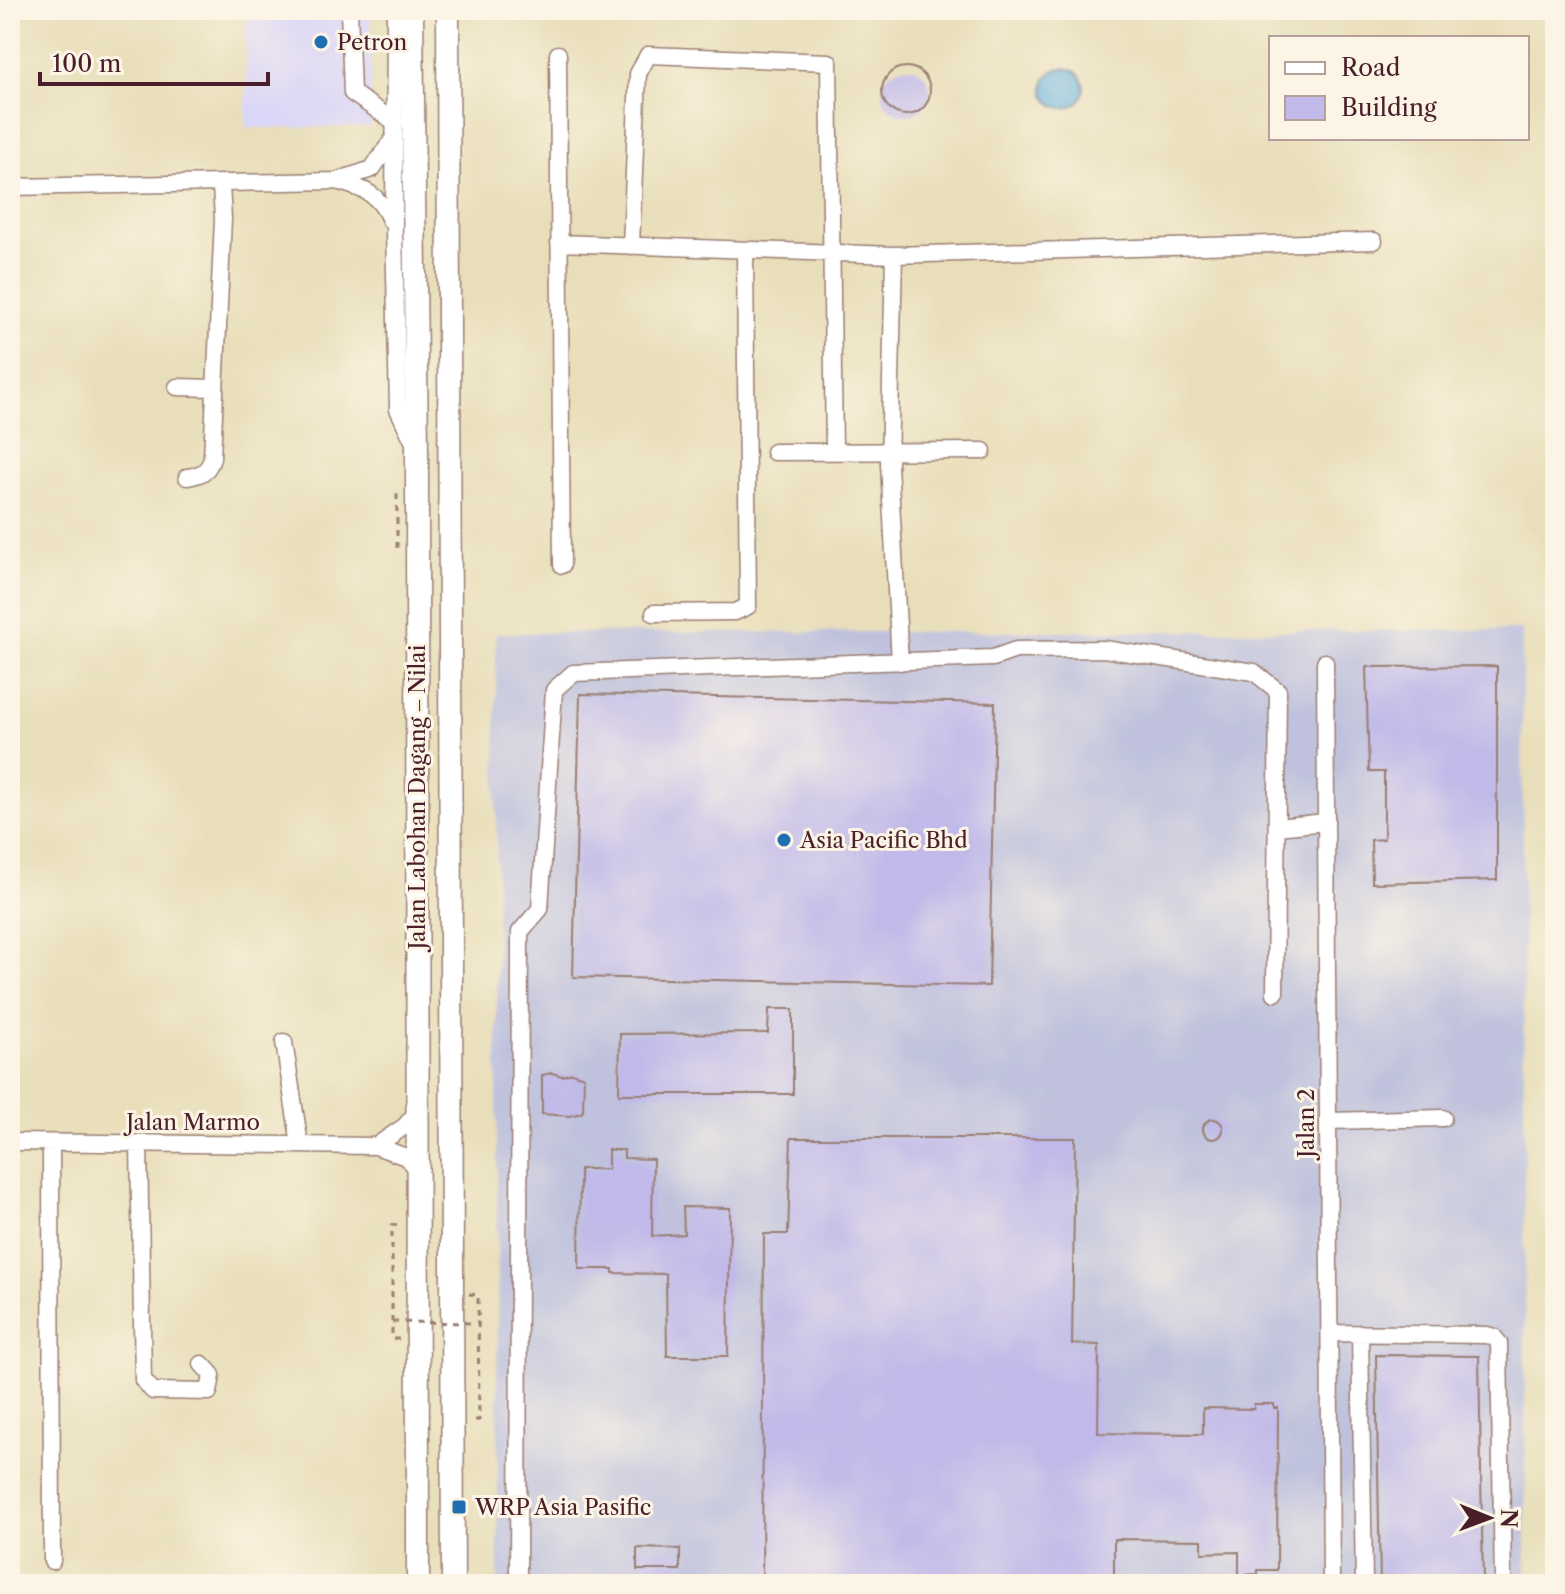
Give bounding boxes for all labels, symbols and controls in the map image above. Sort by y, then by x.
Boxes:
place label: Petron [337,29,408,56]
marker: Petron [312,33,330,51]
scale bar [40,36,268,86]
legend [1269,36,1529,140]
text: 100 m [52,49,121,78]
text: Road [1341,53,1401,82]
text: Building [1341,93,1437,122]
street label: Jalan Labohan Dagang ‒ Nilai [404,644,431,952]
place label: Asia Pacific Bhd [799,827,968,854]
marker: Asia Pacific Bhd [775,831,793,849]
street label: Jalan 2 [1293,1088,1320,1161]
street label: Jalan Marmo [123,1109,260,1136]
north arrow [1449,1478,1529,1558]
place label: WRP Asia Pasific [474,1494,651,1521]
marker: WRP Asia Pasific [450,1498,468,1516]
text: N [1495,1509,1522,1528]

